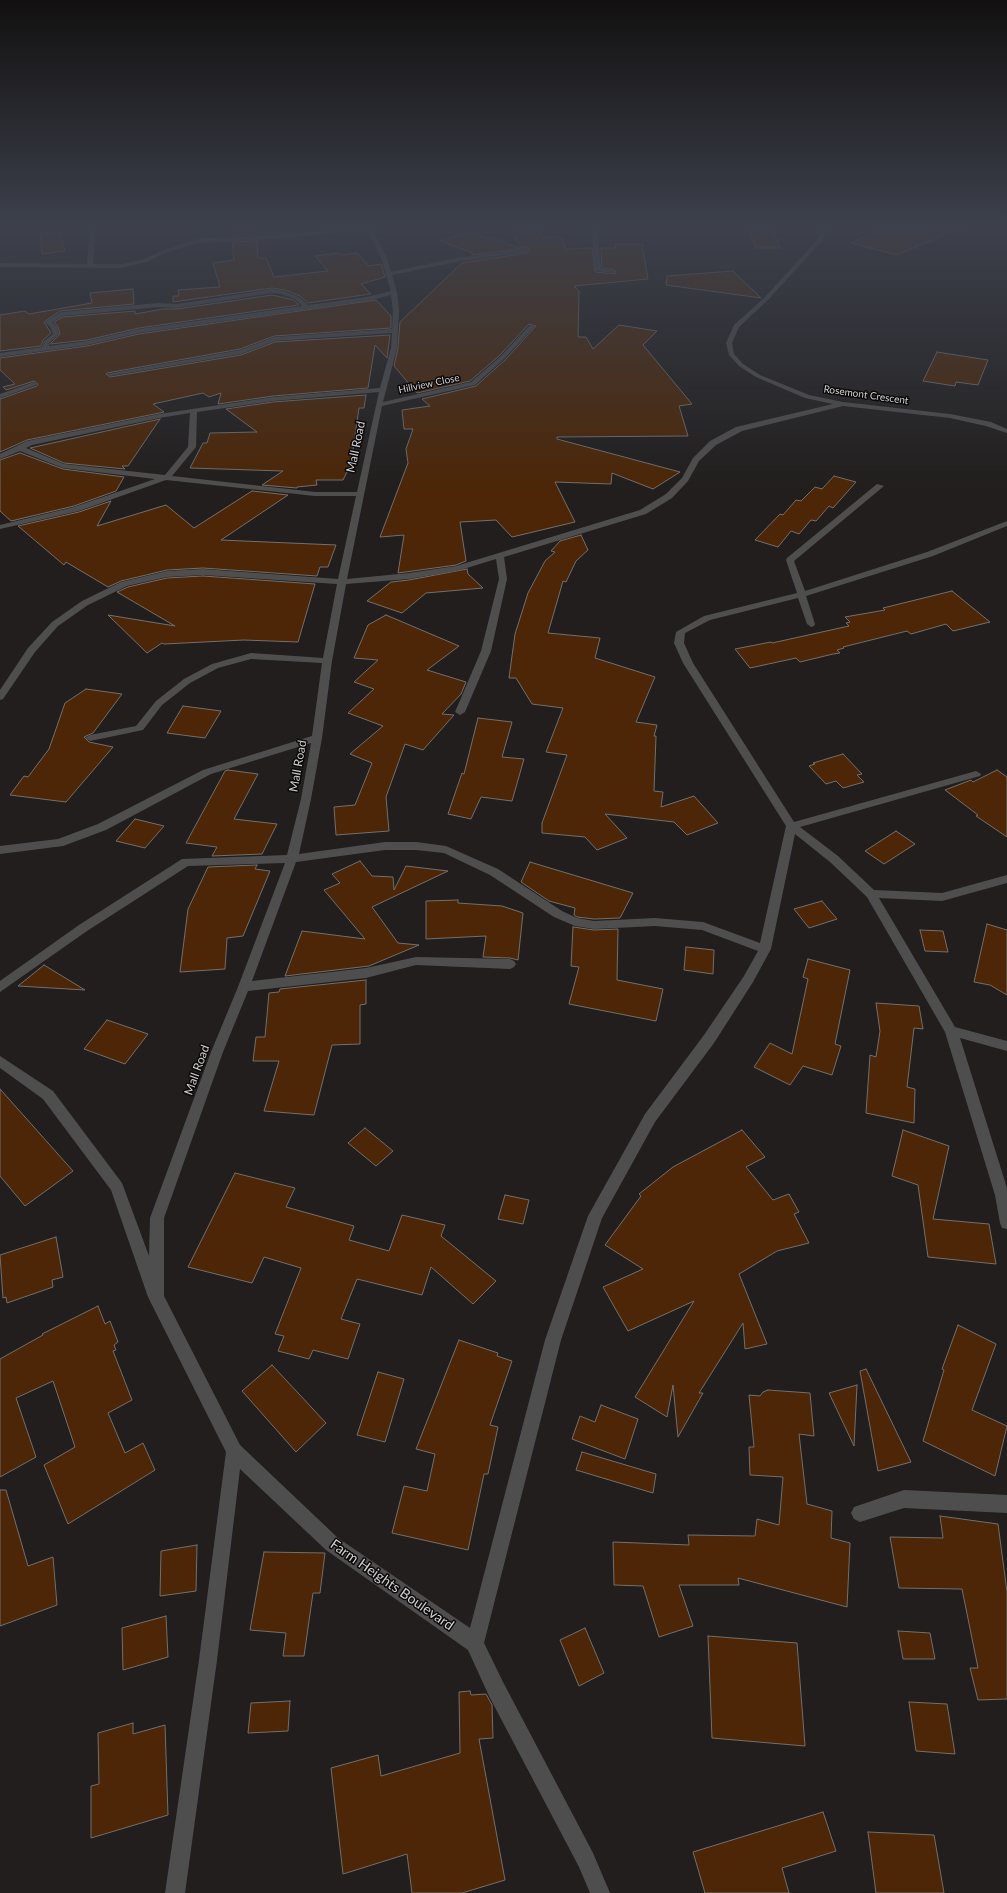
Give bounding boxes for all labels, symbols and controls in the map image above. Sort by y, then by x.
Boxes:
street label: Hillview Close [397,372,461,396]
street label: Rosemont Crescent [823,383,909,407]
street label: Mall Road [344,420,368,474]
street label: Mall Road [286,739,310,793]
street label: Mall Road [181,1043,213,1097]
street label: Farm Heights Boulevard [327,1536,457,1634]

